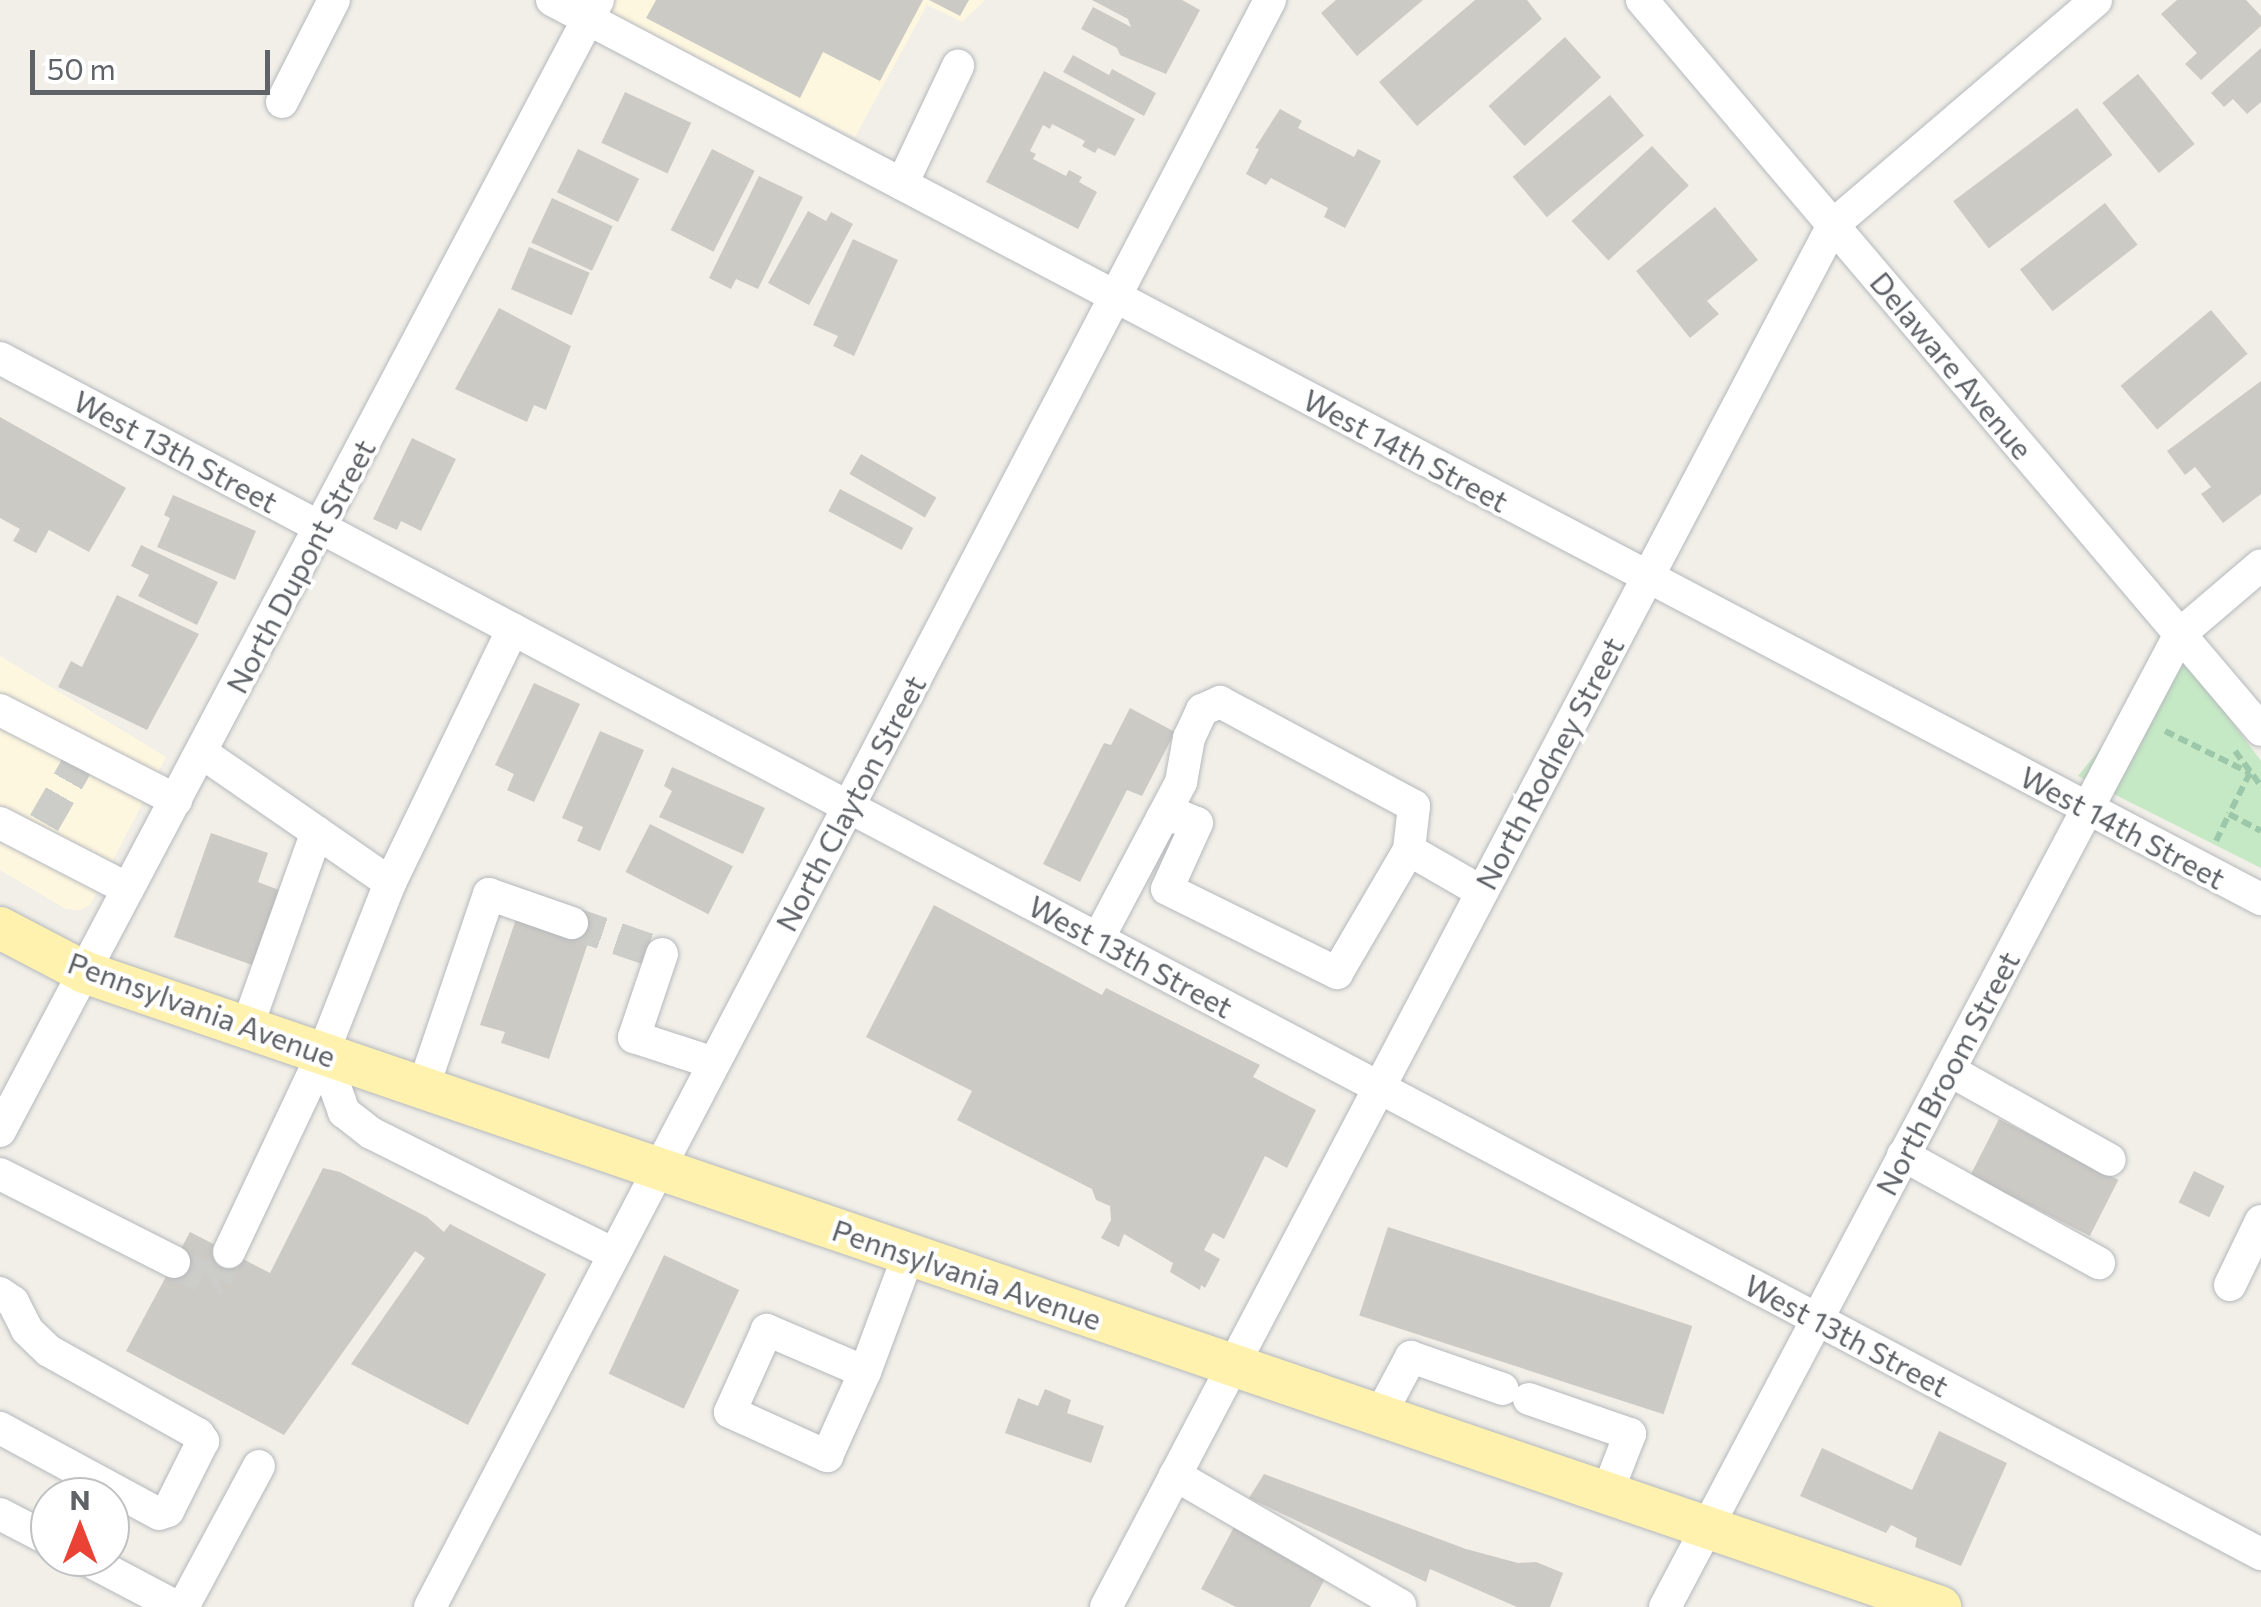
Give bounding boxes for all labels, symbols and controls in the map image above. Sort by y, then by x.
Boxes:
scale bar [35,30,275,92]
text: 50 m [47,49,116,86]
street label: Delaware Avenue [1863,264,2041,466]
street label: West 14th Street [1297,381,1515,519]
street label: West 13th Street [68,382,284,520]
street label: North Dupont Street [218,433,382,699]
street label: North Rodney Street [1467,631,1631,895]
street label: North Clayton Street [767,669,933,937]
street label: West 14th Street [2014,758,2232,896]
street label: West 13th Street [1023,887,1239,1025]
street label: Pennsylvania Avenue [63,944,341,1074]
street label: North Broom Street [1867,945,2027,1201]
street label: Pennsylvania Avenue [828,1211,1106,1337]
street label: West 13th Street [1739,1266,1955,1404]
north arrow [30,1477,130,1577]
text: N [70,1482,91,1516]

